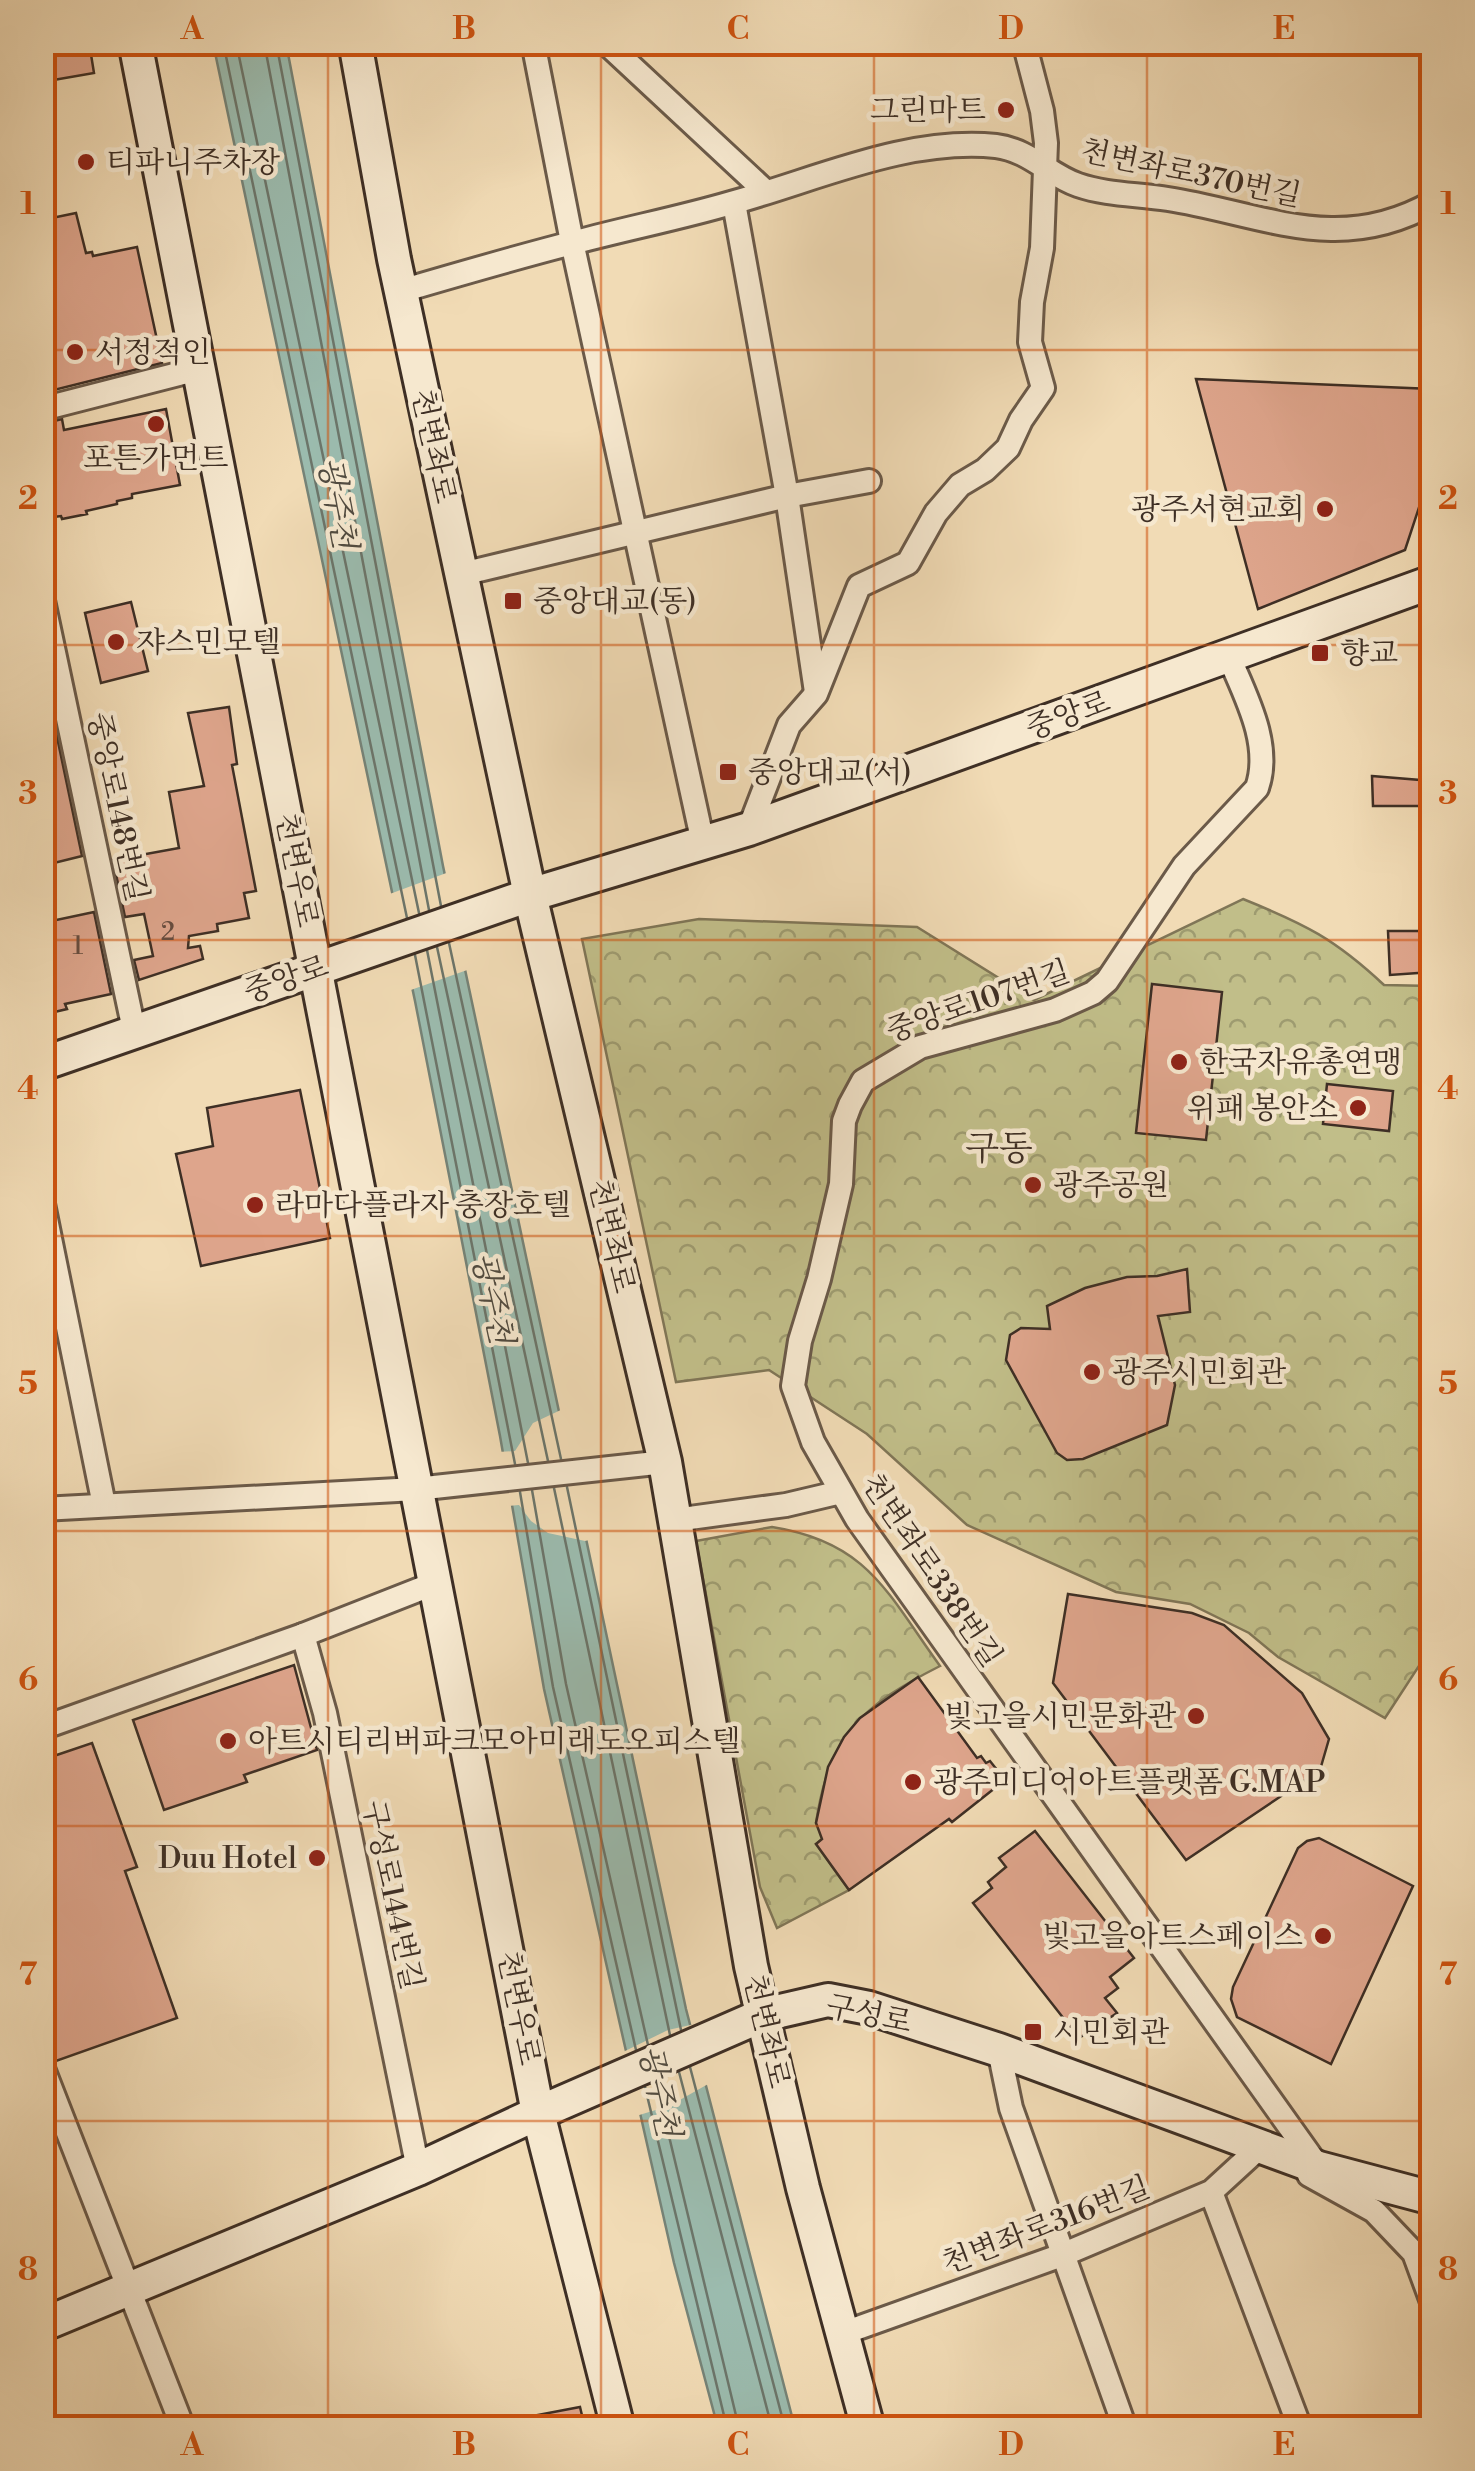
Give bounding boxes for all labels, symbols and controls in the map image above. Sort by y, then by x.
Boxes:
text: A [180,9,205,49]
text: B [452,9,476,49]
text: C [727,9,749,49]
text: D [998,9,1024,49]
text: E [1273,9,1295,49]
place label: 그린마트 [870,92,986,130]
marker: 그린마트 [995,99,1017,121]
street label: 천변좌로370번길 [1077,132,1304,216]
place label: 티파니주차장 [106,144,280,182]
marker: 티파니주차장 [75,151,97,173]
text: 1 [20,184,36,224]
text: 1 [1440,184,1456,224]
place label: 서정적인 [95,334,211,372]
marker: 서정적인 [64,341,86,363]
street label: 천변좌로 [402,386,464,507]
marker: 포튼가먼트 [145,413,167,435]
place label: 포튼가먼트 [84,440,228,478]
water label: 광주천 [309,454,365,554]
text: 2 [18,479,38,519]
text: 2 [1438,479,1458,519]
place label: 광주서현교회 [1131,491,1305,529]
marker: 광주서현교회 [1314,498,1336,520]
place label: 중앙대교(동) [533,583,696,621]
marker: 중앙대교(동) [502,590,524,612]
place label: 쟈스민모텔 [136,624,281,662]
marker: 쟈스민모텔 [105,631,127,653]
place label: 향교 [1340,635,1398,673]
marker: 향교 [1309,642,1331,664]
street label: 중앙로 [1021,683,1116,749]
street label: 중앙로148번길 [78,709,156,905]
place label: 중앙대교(서) [748,754,911,792]
marker: 중앙대교(서) [717,761,739,783]
text: 3 [18,774,38,814]
text: 3 [1438,774,1458,814]
street label: 천변우로 [266,810,326,931]
house number: 2 [161,917,175,948]
house number: 1 [73,931,84,962]
street label: 중앙로 [239,948,334,1012]
street label: 중앙로107번길 [882,953,1075,1051]
place label: 한국자유총연맹 [1199,1044,1402,1082]
marker: 한국자유총연맹 [1168,1051,1190,1073]
text: 4 [17,1069,39,1109]
text: 4 [1437,1069,1459,1109]
place label: 위패 봉안소 [1187,1090,1338,1128]
marker: 위패 봉안소 [1347,1097,1369,1119]
district label: 구동 [965,1128,1033,1171]
place label: 광주공원 [1053,1167,1169,1205]
marker: 광주공원 [1022,1174,1044,1196]
street label: 천변좌로 [579,1175,643,1297]
place label: 라마다플라자 충장호텔 [275,1187,571,1225]
marker: 라마다플라자 충장호텔 [244,1194,266,1216]
water label: 광주천 [463,1249,522,1350]
place label: 광주시민회관 [1112,1354,1287,1392]
marker: 광주시민회관 [1081,1361,1103,1383]
text: 5 [18,1364,38,1404]
text: 5 [1438,1364,1458,1404]
street label: 천변좌로338번길 [852,1467,1010,1675]
text: 6 [18,1660,38,1700]
text: 6 [1438,1660,1458,1700]
place label: 빛고을시민문화관 [944,1698,1177,1736]
marker: 빛고을시민문화관 [1185,1705,1207,1727]
place label: 아트시티리버파크모아미래도오피스텔 [248,1723,741,1761]
marker: 아트시티리버파크모아미래도오피스텔 [217,1730,239,1752]
place label: 광주미디어아트플랫폼 G.MAP [933,1764,1326,1802]
marker: 광주미디어아트플랫폼 G.MAP [902,1771,924,1793]
street label: 구성로144번길 [353,1797,431,1994]
place label: Duu Hotel [158,1840,297,1878]
marker: Duu Hotel [306,1847,328,1869]
place label: 빛고을아트스페이스 [1042,1918,1303,1956]
marker: 빛고을아트스페이스 [1312,1925,1334,1947]
street label: 천변우로 [488,1948,548,2069]
text: 7 [19,1955,38,1995]
text: 7 [1439,1955,1458,1995]
street label: 천변좌로 [734,1970,798,2092]
street label: 구성로 [822,1987,915,2043]
place label: 시민회관 [1053,2014,1170,2052]
marker: 시민회관 [1022,2021,1044,2043]
water label: 광주천 [630,2042,689,2143]
street label: 천변좌로316번길 [937,2169,1156,2283]
text: 8 [18,2250,38,2290]
text: 8 [1438,2250,1458,2290]
text: A [180,2425,205,2465]
text: B [452,2425,476,2465]
text: C [727,2425,749,2465]
text: D [998,2425,1024,2465]
text: E [1273,2425,1295,2465]

